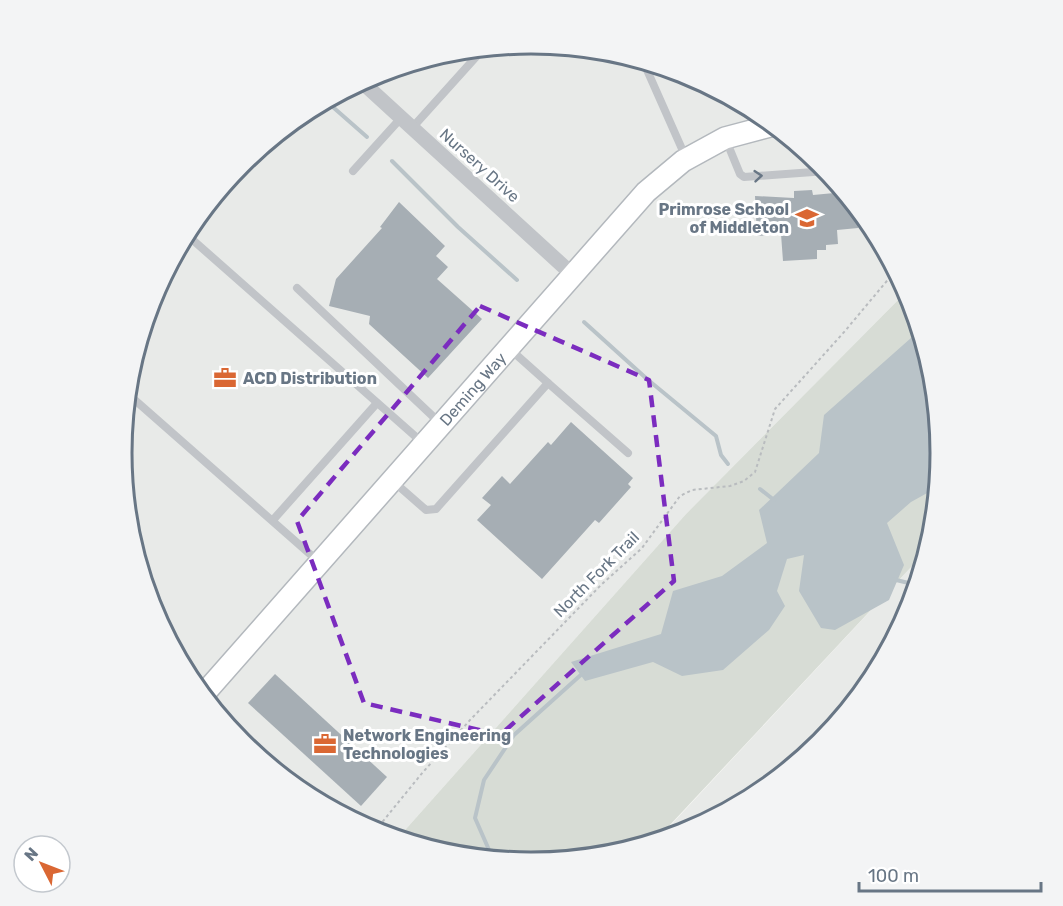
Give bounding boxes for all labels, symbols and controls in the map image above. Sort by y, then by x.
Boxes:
street label: Nursery Drive [436,125,524,206]
one-way arrow [754,170,763,183]
place label: Primrose School of Middleton [658,200,789,237]
school or university icon: Primrose School of Middleton [794,205,820,231]
street label: Deming Way [436,349,510,430]
office icon: ACD Distribution [212,365,238,391]
place label: ACD Distribution [243,369,377,388]
street label: North Fork Trail [550,528,643,621]
place label: Network Engineering Technologies [343,726,511,763]
office icon: Network Engineering Technologies [312,731,338,757]
north arrow [12,834,72,894]
text: N [20,844,42,865]
scale bar [859,855,1040,893]
text: 100 m [868,865,919,887]

